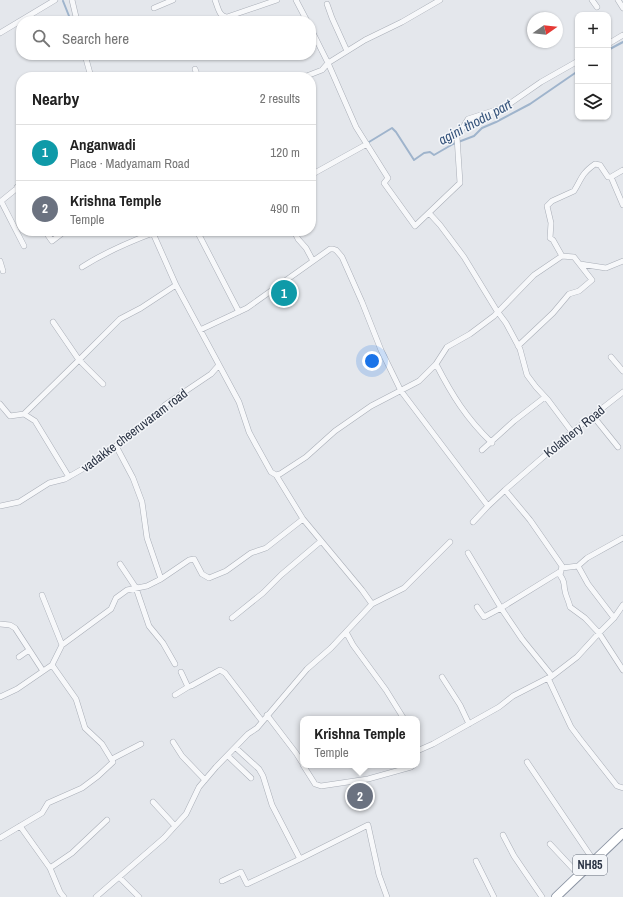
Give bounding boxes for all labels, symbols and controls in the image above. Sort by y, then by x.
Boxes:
north arrow [527,12,563,48]
map controls [575,12,611,120]
button: + [575,12,611,48]
search box [16,16,316,60]
icon: search [30,27,52,49]
text: Search here [62,28,129,49]
button: − [575,48,611,84]
button: layers [575,84,611,120]
text: Nearby [32,87,79,110]
text: 2 results [260,90,300,107]
water label: agini thodu part [435,95,515,149]
text: Anganwadi [70,134,136,155]
text: 1 [42,144,48,161]
text: 120 m [270,144,300,161]
text: Place · Madyamam Road [70,155,190,172]
text: Krishna Temple [70,190,161,211]
text: 2 [42,200,48,217]
text: 490 m [270,200,300,217]
text: Temple [70,211,104,228]
pin: 1 [271,278,297,308]
your location [362,351,382,371]
street label: vadakke cheeruvaram road [78,385,191,476]
street label: Kolathery Road [540,402,608,461]
popup [300,716,420,768]
text: Krishna Temple [314,723,406,744]
text: Temple [314,744,349,761]
pin: 2 [347,781,373,811]
road number: NH85 [573,855,607,875]

